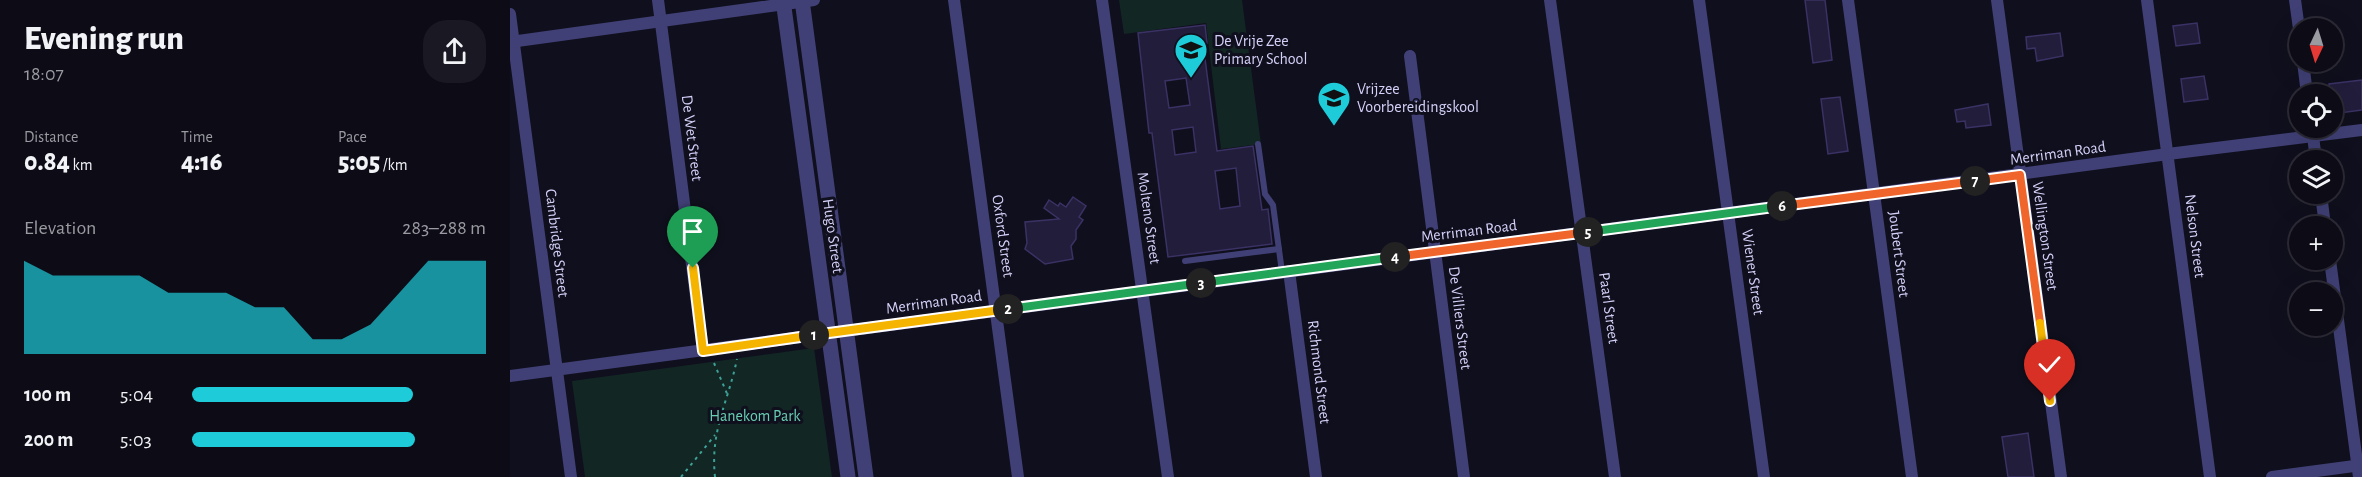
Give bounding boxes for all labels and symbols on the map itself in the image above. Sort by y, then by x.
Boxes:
north arrow [2289,18,2343,72]
school or university icon: De Vrije Zee Primary School [1173,32,1209,79]
place label: De Vrije Zee Primary School [1214,33,1307,68]
school or university icon: Vrijzee Voorbereidingskool [1316,80,1352,127]
place label: Vrijzee Voorbereidingskool [1357,81,1479,115]
street label: De Wet Street [679,94,705,182]
street label: Merriman Road [2009,138,2107,168]
pin: 7 [1960,166,1990,196]
street label: Molteno Street [1135,171,1163,265]
street label: Wellington Street [2029,180,2061,292]
street label: Cambridge Street [542,188,572,298]
pin: 6 [1767,191,1797,221]
street label: Nelson Street [2182,193,2208,279]
street label: Oxford Street [989,194,1017,278]
street label: Hugo Street [820,198,846,274]
pin [667,206,718,268]
street label: Joubert Street [1886,210,1912,298]
street label: Merriman Road [1420,217,1518,245]
pin: 5 [1573,217,1603,247]
street label: Wiener Street [1739,228,1767,316]
pin: 4 [1380,242,1410,272]
street label: De Villiers Street [1446,266,1474,370]
pin: 3 [1186,268,1216,298]
street label: Paarl Street [1596,271,1622,345]
street label: Merriman Road [885,287,983,317]
pin: 2 [993,294,1023,324]
street label: Richmond Street [1305,319,1333,425]
pin: 1 [799,320,829,350]
pin [2024,339,2075,401]
park label: Hanekom Park [709,408,801,424]

